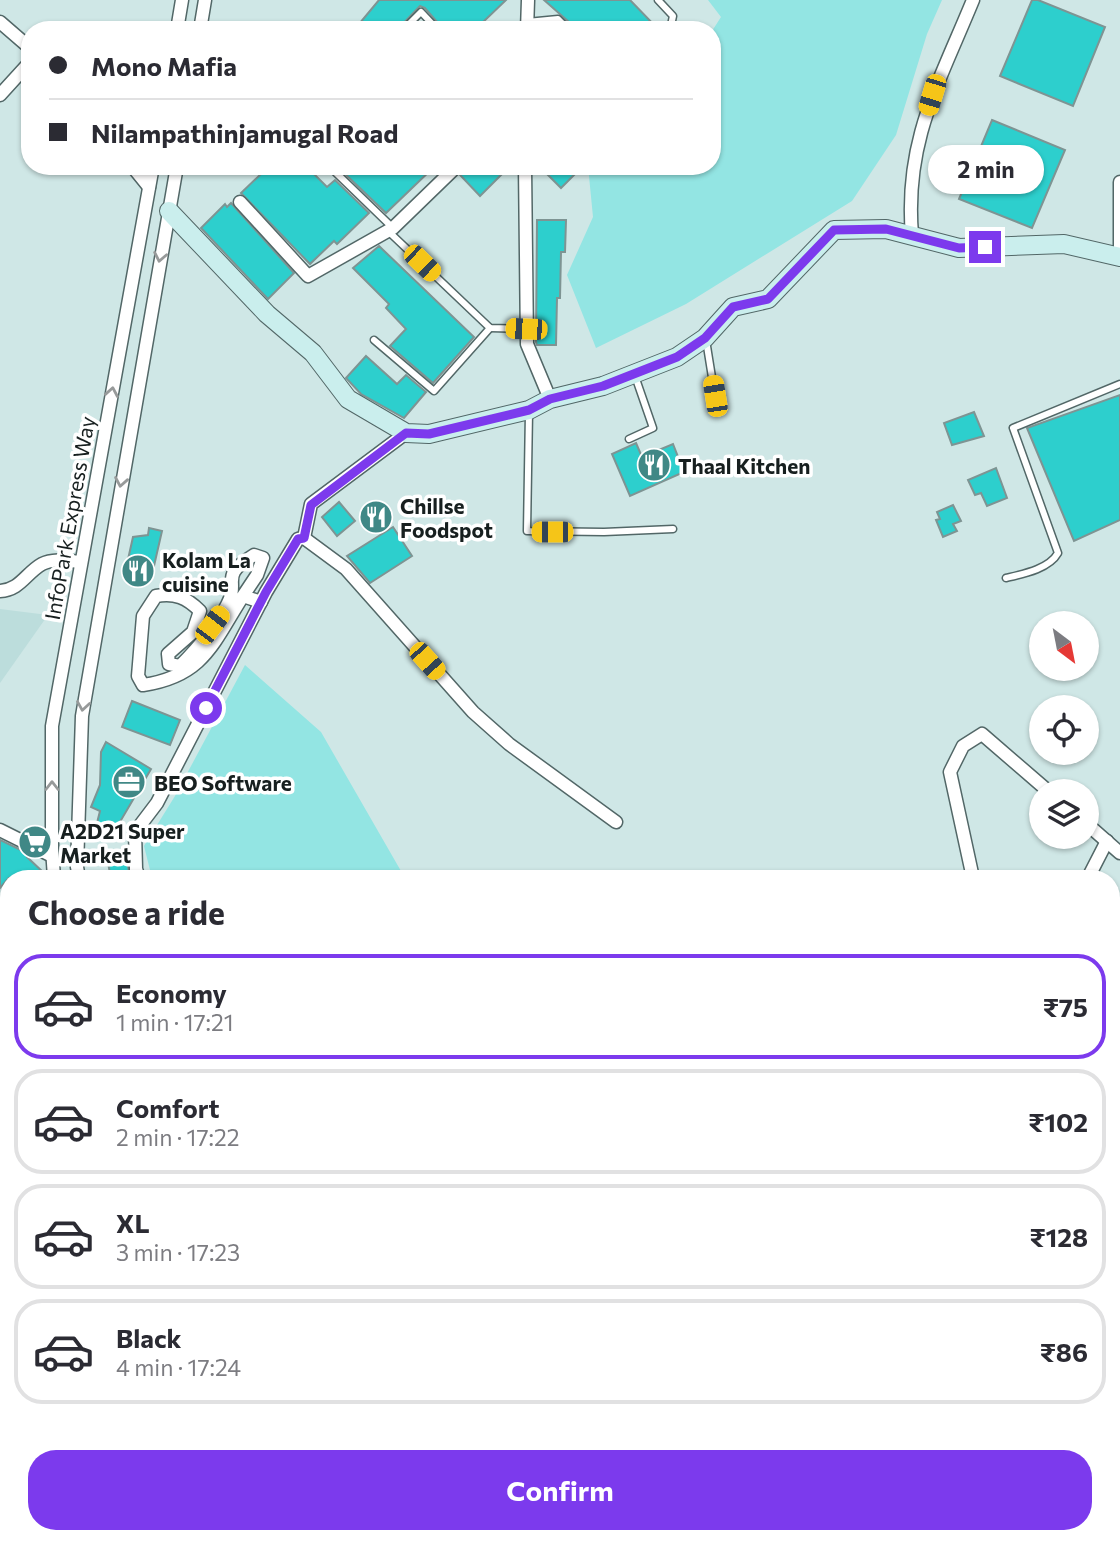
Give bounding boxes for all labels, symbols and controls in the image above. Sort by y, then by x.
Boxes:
text: Mono Mafia [91,50,237,81]
car [916,72,949,118]
text: Nilampathinjamugal Road [91,117,398,148]
callout: 2 min [927,146,1043,194]
text: 2 min [957,155,1015,183]
route end [969,231,1001,263]
car [400,241,445,285]
one-way arrow [153,252,168,263]
car [505,318,548,340]
car [702,374,729,418]
one-way arrow [104,386,119,398]
street label: InfoPark Express Way [39,414,99,622]
restaurant icon: Thaal Kitchen [635,446,673,484]
place label: Thaal Kitchen [678,453,810,478]
one-way arrow [114,476,129,488]
place label: Chillse Foodspot [400,493,493,542]
restaurant icon: Chillse Foodspot [357,498,395,536]
car [532,522,574,543]
place label: Kolam La cuisine [162,547,251,596]
restaurant icon: Kolam La cuisine [119,552,157,590]
car [191,602,234,648]
north arrow [1029,611,1099,681]
map controls [1029,611,1099,849]
car [406,638,449,684]
route start [190,692,222,724]
button: locate [1029,695,1099,765]
one-way arrow [76,700,91,712]
office icon: BEO Software [110,763,148,801]
place label: BEO Software [154,770,292,795]
button: layers [1029,779,1099,849]
one-way arrow [44,780,60,791]
place label: A2D21 Super Market [60,818,185,867]
supermarket icon: A2D21 Super Market [16,823,54,861]
text: Choose a ride [28,892,225,932]
icon: car [32,975,95,1038]
text: Economy [116,977,227,1008]
text: ₹75 [1043,991,1088,1022]
text: 1 min · 17:21 [116,1008,234,1036]
icon: car [32,1090,95,1153]
text: Comfort [116,1092,219,1123]
text: ₹102 [1028,1106,1088,1137]
text: 2 min · 17:22 [116,1123,239,1151]
icon: car [32,1205,95,1268]
text: XL [116,1207,150,1238]
text: ₹128 [1029,1221,1088,1252]
text: 3 min · 17:23 [116,1238,240,1266]
icon: car [32,1320,95,1383]
text: Black [116,1322,182,1353]
text: ₹86 [1040,1336,1088,1367]
text: 4 min · 17:24 [116,1353,241,1381]
button: Confirm [28,1450,1092,1530]

